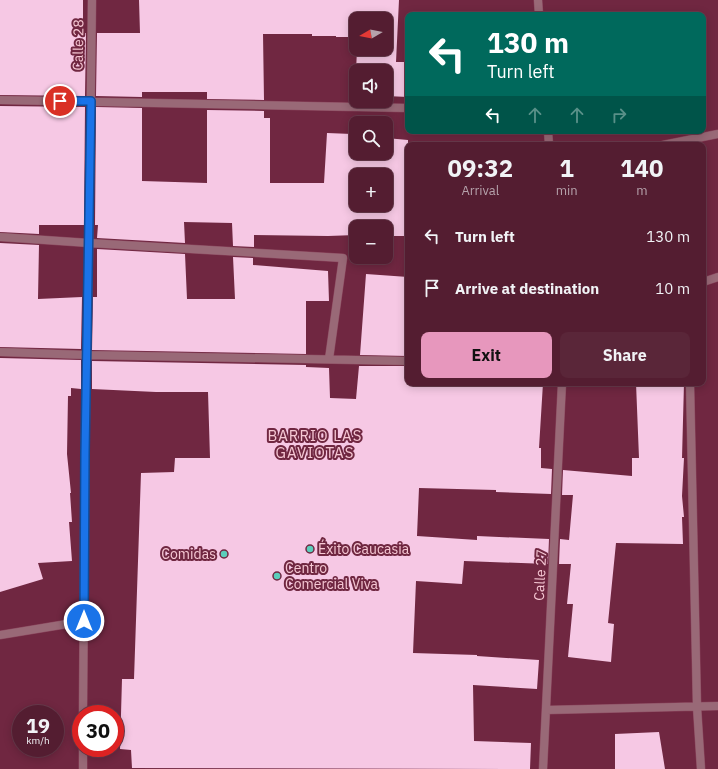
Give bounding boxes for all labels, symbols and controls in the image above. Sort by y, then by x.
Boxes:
north arrow [349,12,393,56]
map controls [349,12,393,264]
street label: Calle 28 [69,19,87,71]
text: 130 m [487,24,569,61]
icon: left [421,28,473,80]
text: Turn left [487,60,555,83]
button: sound [349,64,393,108]
pin [43,84,77,118]
icon: arrive [49,90,71,112]
icon: left [482,104,504,126]
icon: ahead [524,104,546,126]
icon: ahead [566,104,588,126]
icon: right [608,104,630,126]
button: search [349,116,393,160]
text: 09:32 [448,152,513,184]
text: 1 [559,152,574,184]
text: 140 [620,152,663,184]
button: + [349,168,393,212]
text: Arrival [461,182,499,199]
text: min [556,182,578,199]
text: m [636,182,647,199]
button: − [349,220,393,264]
icon: left [421,225,443,247]
text: Turn left [455,227,515,246]
text: 130 m [646,227,690,246]
icon: arrive [421,277,443,299]
text: Arrive at destination [455,279,599,298]
text: 10 m [655,279,690,298]
button: Exit [421,332,552,378]
button: Share [560,332,690,378]
district label: BARRIO LAS GAVIOTAS [268,426,362,462]
place label: Éxito Caucasia [318,539,410,558]
marker: Éxito Caucasia [305,544,315,554]
place label: Comidas [161,545,216,563]
marker: Comidas [219,549,229,559]
street label: Calle 27 [530,549,550,601]
place label: Centro Comercial Viva [285,559,378,593]
marker: Centro Comercial Viva [272,571,282,581]
position arrow [63,600,105,642]
speed limit sign: 30 [72,705,124,757]
text: 19 [26,712,50,739]
text: km/h [26,734,50,747]

